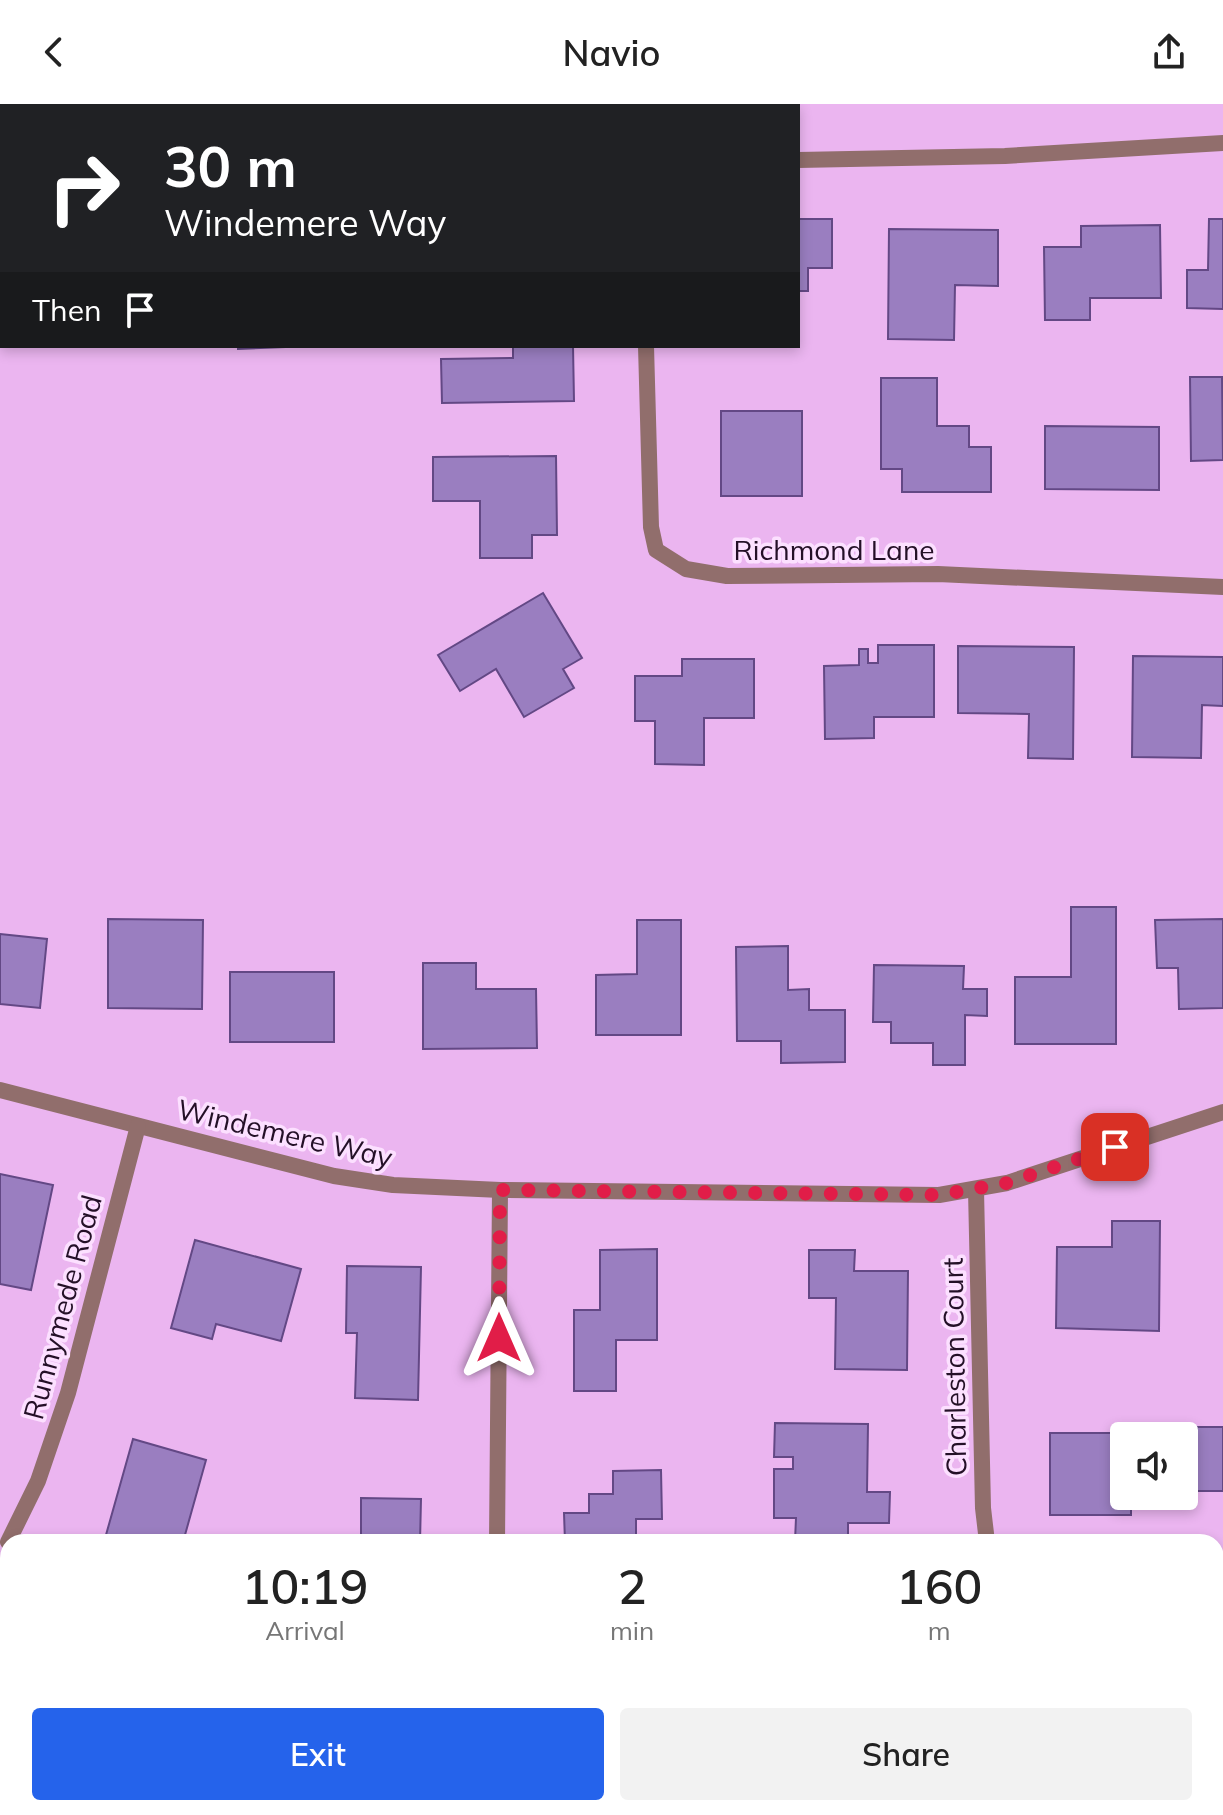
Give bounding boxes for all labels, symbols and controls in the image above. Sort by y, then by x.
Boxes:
icon: back [32,30,76,74]
text: Navio [563,30,660,75]
icon: share [1147,30,1191,74]
text: 30 m [164,131,297,201]
icon: right [32,136,136,240]
text: Windemere Way [164,200,446,245]
icon: arrive [118,288,162,332]
text: Then [32,291,102,329]
street label: Richmond Lane [733,532,935,567]
street label: Windemere Way [174,1091,396,1175]
pin [1081,1113,1149,1181]
icon: arrive [1093,1125,1137,1169]
street label: Runnymede Road [15,1191,109,1423]
street label: Charleston Court [935,1257,973,1477]
position arrow [457,1296,541,1380]
map controls [1110,1422,1198,1510]
button: sound [1110,1422,1198,1510]
text: 10:19 [242,1556,368,1616]
text: 2 [618,1556,646,1616]
text: 160 [896,1556,982,1616]
text: Arrival [265,1614,345,1647]
text: min [610,1614,654,1647]
text: m [928,1614,951,1647]
button: Exit [32,1708,604,1800]
button: Share [620,1708,1192,1800]

